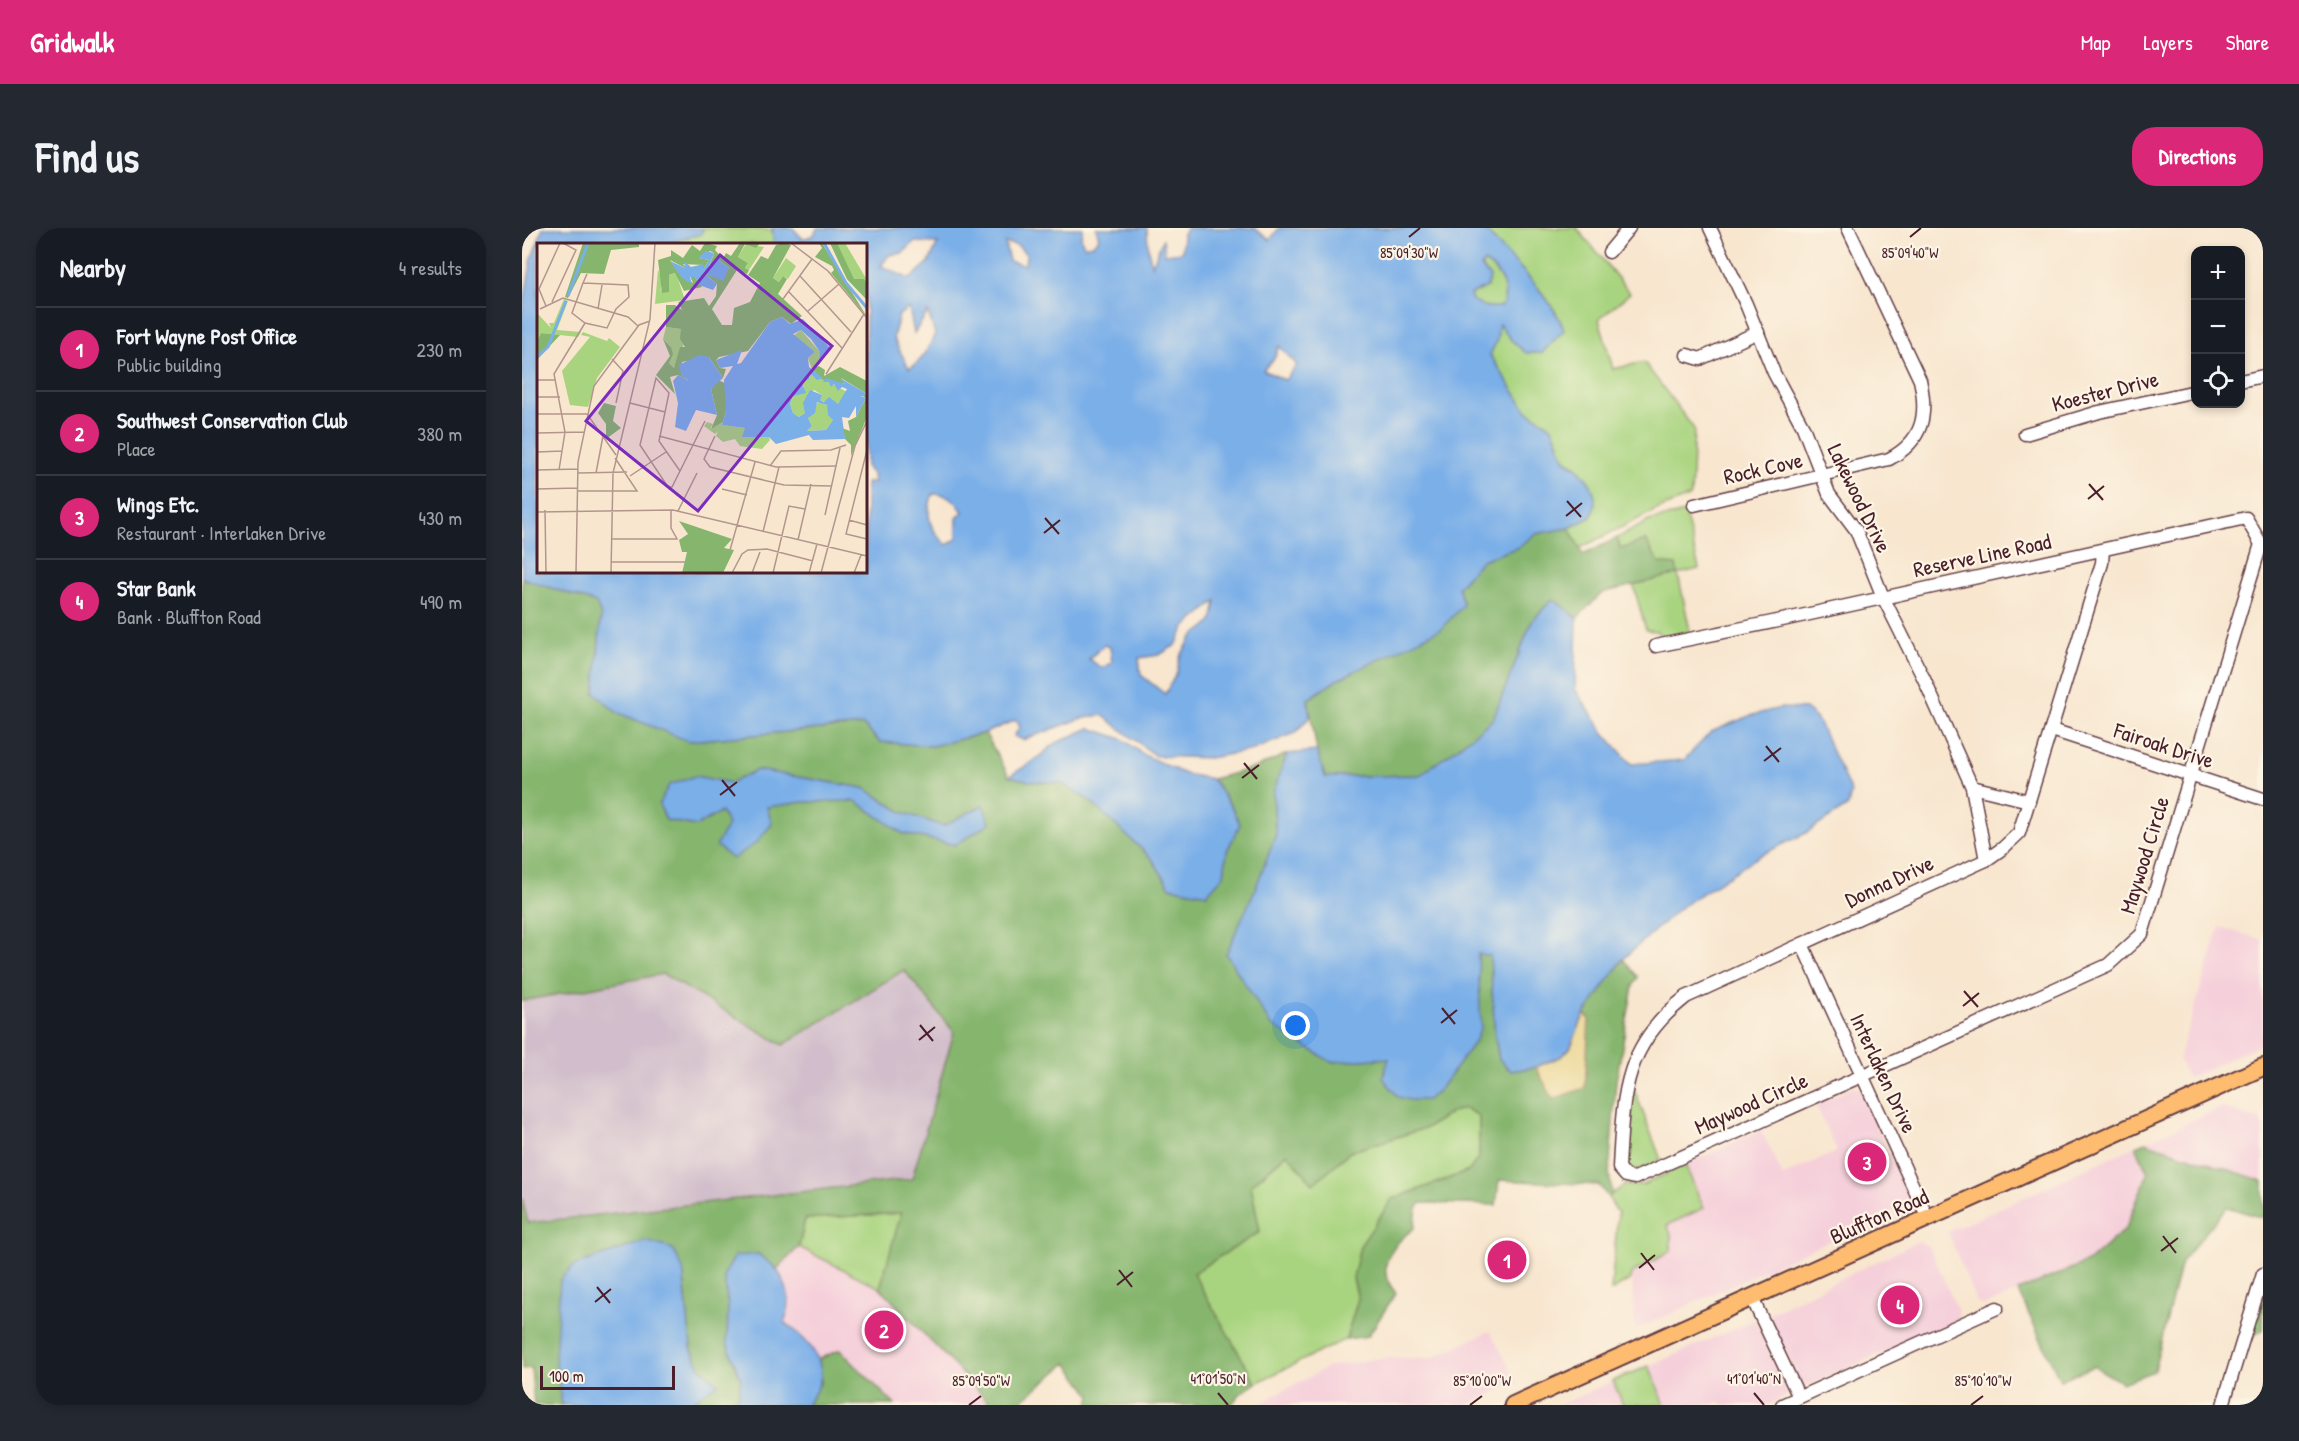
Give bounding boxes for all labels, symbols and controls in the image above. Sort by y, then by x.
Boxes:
text: Gridwalk [30,23,114,61]
text: Map [2081,28,2110,57]
text: Layers [2143,28,2193,57]
text: Share [2226,28,2269,57]
button: Directions [2132,127,2263,186]
text: Find us [36,128,139,185]
text: 85°09'30"W [1380,242,1439,263]
text: 85°09'40"W [1881,242,1939,263]
inset map [537,243,867,573]
map controls [2191,246,2245,408]
button: + [2191,246,2245,300]
text: Nearby [60,250,126,285]
text: 4 results [399,254,462,281]
button: − [2191,300,2245,354]
text: Fort Wayne Post Office [117,321,297,351]
text: 1 [76,336,83,363]
text: 230 m [417,336,462,363]
text: Public building [117,351,221,378]
button: locate [2191,354,2245,408]
street label: Koester Drive [2049,363,2162,419]
text: Southwest Conservation Club [117,405,348,435]
text: 2 [75,420,84,447]
text: 380 m [417,420,462,447]
text: Place [117,435,156,462]
street label: Lakewood Drive [1821,439,1899,558]
street label: Rock Cove [1721,444,1806,492]
text: Wings Etc. [117,489,199,519]
text: 3 [75,504,84,531]
text: 430 m [418,504,462,531]
text: Restaurant · Interlaken Drive [117,519,326,546]
street label: Reserve Line Road [1910,526,2054,584]
text: Star Bank [117,573,196,603]
text: 4 [76,588,83,615]
text: 490 m [420,588,462,615]
text: Bank · Bluffton Road [117,603,261,630]
street label: Fairoak Drive [2109,714,2218,775]
street label: Maywood Circle [2112,792,2176,917]
street label: Donna Drive [1840,847,1938,915]
street label: Interlaken Drive [1843,1008,1925,1138]
your location [1281,1011,1310,1040]
street label: Maywood Circle [1690,1065,1813,1141]
pin: 3 [1848,1140,1886,1184]
street label: Bluffton Road [1825,1181,1933,1251]
pin: 1 [1488,1238,1526,1282]
pin: 4 [1880,1282,1920,1328]
pin: 2 [864,1308,904,1352]
scale bar [540,1363,675,1390]
text: 100 m [549,1365,584,1387]
text: 41°01'50"N [1191,1368,1245,1389]
text: 41°01'40"N [1727,1368,1781,1389]
text: 85°09'50"W [952,1370,1011,1391]
text: 85°10'00"W [1453,1370,1512,1391]
text: 85°10'10"W [1955,1370,2012,1391]

